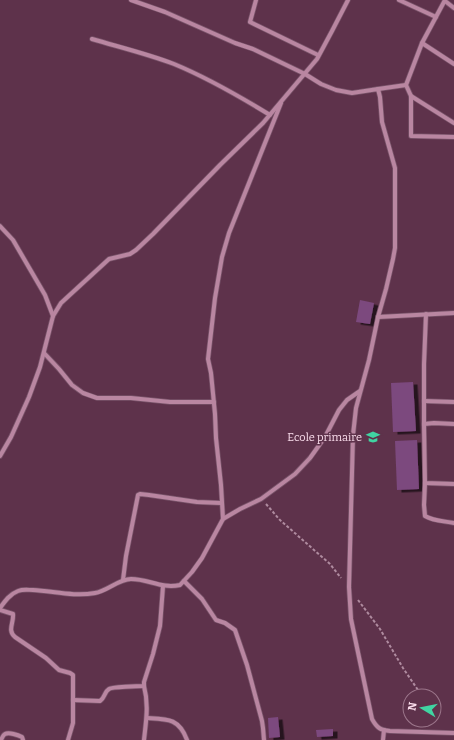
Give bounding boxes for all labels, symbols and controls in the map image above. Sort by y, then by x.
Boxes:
school or university icon: Ecole primaire [365,429,381,445]
place label: Ecole primaire [287,431,362,444]
north arrow [402,688,442,728]
text: N [406,701,420,712]

